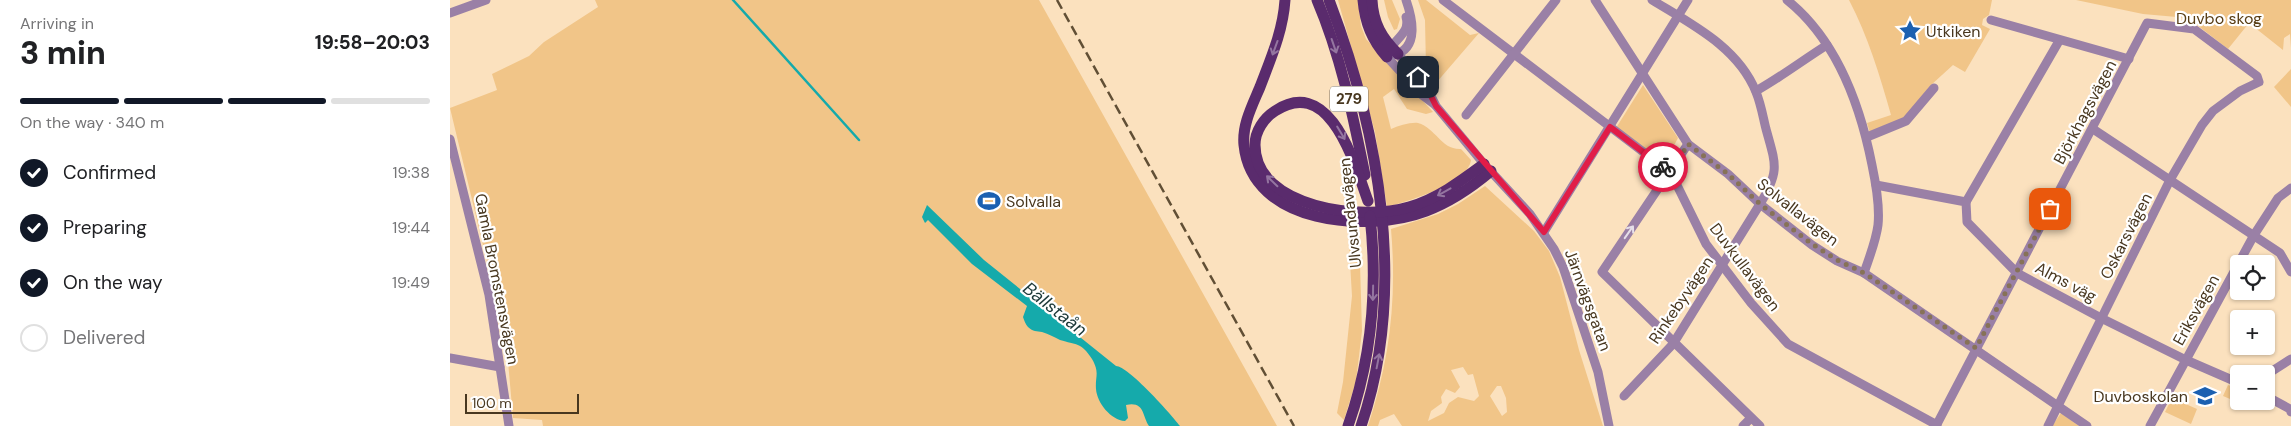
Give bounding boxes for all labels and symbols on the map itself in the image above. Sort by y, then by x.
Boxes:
park label: Duvbo skog [2176,8,2262,29]
place icon: Utkiken [1897,18,1923,44]
place label: Utkiken [1926,21,1980,42]
one-way arrow [1330,37,1339,53]
one-way arrow [1270,39,1279,55]
pin [1397,56,1439,98]
street label: Björkhagsvägen [2049,56,2121,168]
road number: 279 [1330,86,1368,112]
one-way arrow [1337,126,1347,140]
courier [1638,142,1688,192]
street label: Ulvsundavägen [1334,157,1366,269]
street label: Solvallavägen [1753,173,1843,251]
one-way arrow [1265,175,1278,187]
one-way arrow [1438,187,1452,197]
sports icon: Solvalla [976,188,1002,214]
pin [2029,188,2071,230]
street label: Oskarsvägen [2095,189,2157,283]
place label: Solvalla [1006,191,1061,212]
street label: Gamla Bromstensvägen [470,192,524,366]
street label: Duvkullavägen [1705,219,1785,315]
one-way arrow [1624,225,1634,239]
street label: Järnvägsgatan [1560,246,1616,354]
street label: Rinkebyvägen [1644,252,1718,348]
street label: Alms väg [2032,257,2100,307]
street label: Eriksvägen [2168,271,2224,349]
water label: Bällstaån [1018,277,1092,341]
one-way arrow [1368,284,1378,300]
one-way arrow [1374,353,1383,369]
school or university icon: Duvboskolan [2192,383,2218,409]
place label: Duvboskolan [2093,386,2188,407]
scale bar [465,391,579,414]

